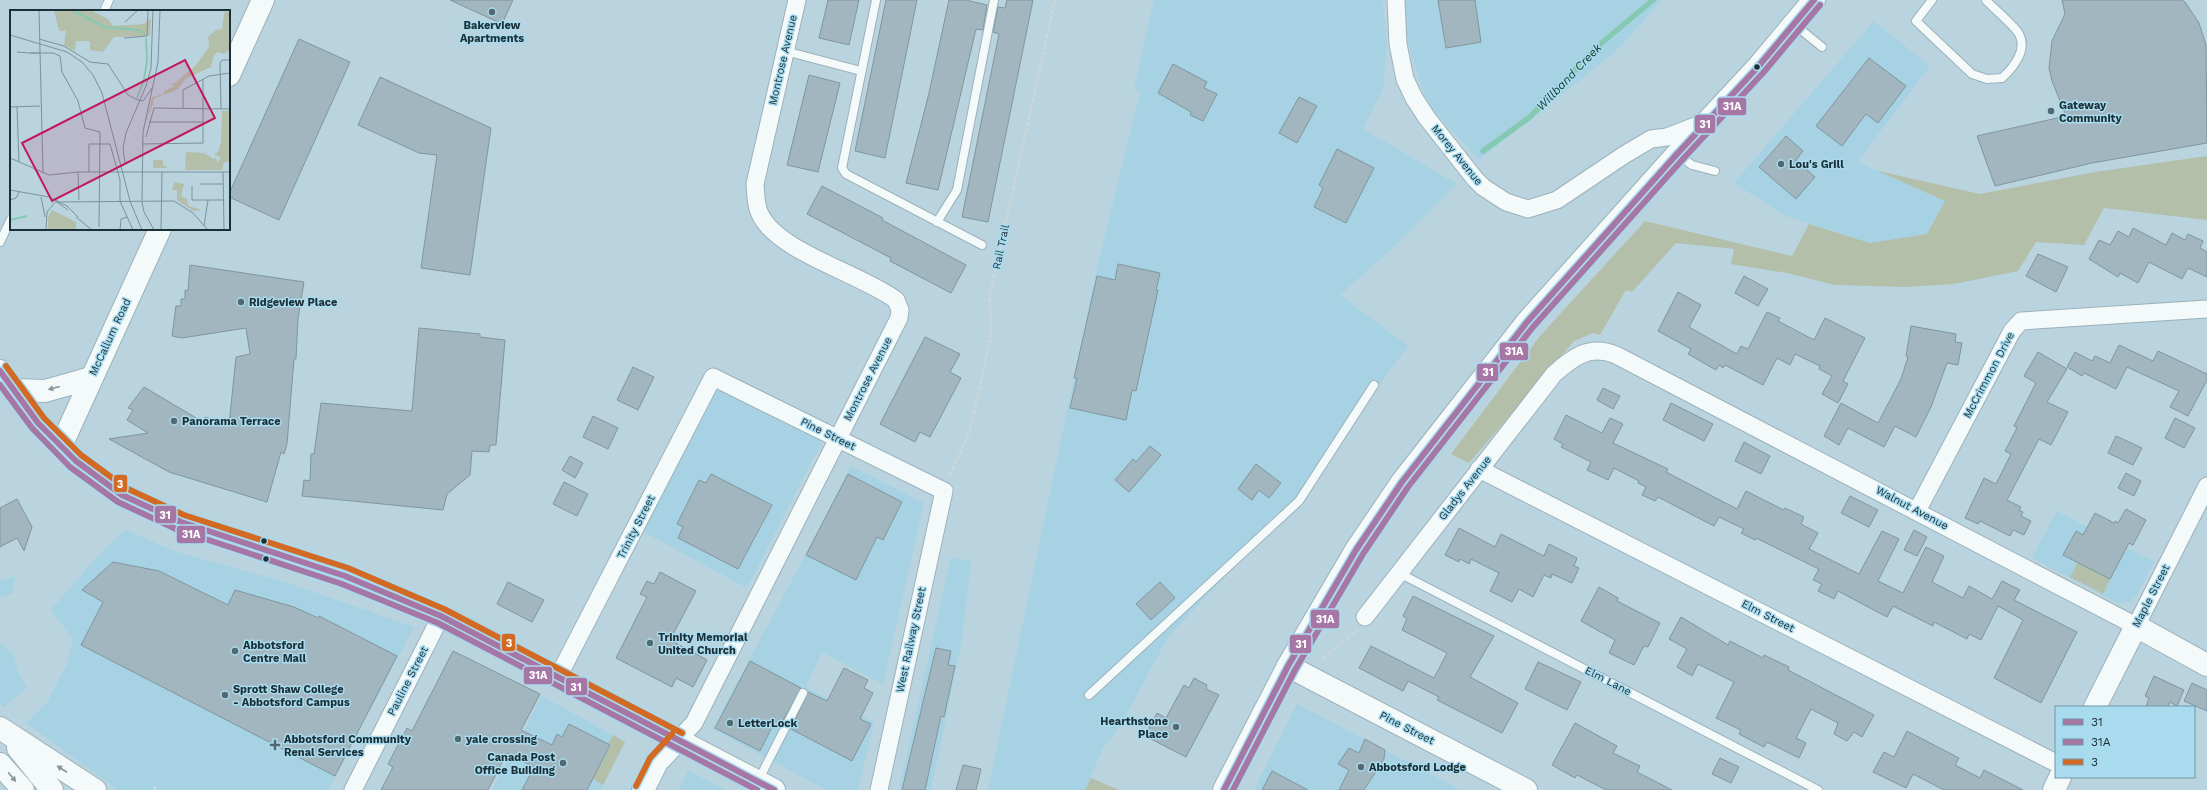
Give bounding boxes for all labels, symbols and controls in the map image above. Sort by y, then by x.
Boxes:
marker: Bakerview Apartments [487,7,497,17]
inset map [10,10,230,230]
street label: Montrose Avenue [766,13,800,107]
place label: Bakerview Apartments [460,19,524,45]
water label: Willband Creek [1533,40,1605,113]
unlabelled marker [1752,62,1762,72]
line badge: 31A [1717,97,1747,116]
place label: Gateway Community [2059,99,2122,125]
text: 31A [1723,100,1742,113]
marker: Gateway Community [2046,106,2056,116]
line badge: 31 [1694,114,1716,134]
text: 31 [1699,118,1711,131]
street label: Morey Avenue [1429,122,1485,188]
place label: Lou's Grill [1789,158,1844,171]
marker: Lou's Grill [1776,159,1786,169]
street label: Rail Trail [990,223,1012,271]
street label: McCallum Road [86,296,134,378]
place label: Ridgeview Place [249,296,337,309]
marker: Ridgeview Place [236,297,246,307]
street label: McCrimmon Drive [1961,330,2017,420]
street label: Montrose Avenue [841,335,895,423]
line badge: 31A [1499,342,1529,361]
text: 31A [1505,345,1524,358]
line badge: 31 [1476,363,1499,382]
text: 31 [1482,366,1494,379]
one-way arrow [47,386,60,392]
place label: Panorama Terrace [182,415,281,428]
street label: Pine Street [798,415,858,453]
marker: Panorama Terrace [169,416,179,426]
street label: Gladys Avenue [1436,453,1494,523]
line badge: 3 [113,474,128,493]
text: 3 [117,478,124,491]
street label: Walnut Avenue [1874,483,1950,533]
street label: Trinity Street [614,493,658,561]
line badge: 31 [154,505,177,524]
text: 31 [159,509,171,522]
line badge: 31A [176,525,206,544]
text: 31A [182,528,201,541]
unlabelled marker [259,536,269,546]
unlabelled marker [261,554,271,564]
street label: Maple Street [2130,562,2173,630]
street label: West Railway Street [893,586,929,694]
street label: Elm Street [1739,597,1797,635]
line badge: 31A [1310,609,1340,629]
text: 31A [1316,613,1335,626]
place label: Trinity Memorial United Church [658,631,748,657]
line badge: 3 [501,633,516,652]
line badge: 31 [1289,634,1312,654]
text: 3 [506,637,513,650]
marker: Trinity Memorial United Church [645,638,655,648]
text: 31 [1295,638,1307,651]
place label: Abbotsford Centre Mall [243,639,307,665]
street label: Pauline Street [385,644,431,718]
marker: Abbotsford Centre Mall [230,646,240,656]
street label: Elm Lane [1583,664,1633,698]
line badge: 31A [523,666,553,685]
text: 31A [529,669,548,682]
line badge: 31 [565,677,588,696]
text: 31 [570,681,582,694]
place label: Sprott Shaw College - Abbotsford Campus [233,683,350,709]
marker: Sprott Shaw College - Abbotsford Campus [220,690,230,700]
legend [2055,706,2195,778]
street label: Pine Street [1377,709,1437,748]
place label: Hearthstone Place [1100,715,1168,741]
text: 31 [2091,715,2103,729]
place label: LetterLock [738,717,798,730]
marker: LetterLock [725,718,735,728]
marker: Hearthstone Place [1171,722,1181,732]
place label: Abbotsford Community Renal Services [284,733,412,759]
place label: yale crossing [465,733,538,746]
marker: yale crossing [453,734,463,744]
text: 31A [2091,735,2111,749]
marker: Abbotsford Community Renal Services [269,739,281,751]
place label: Canada Post Office Building [475,751,556,777]
text: 3 [2091,755,2098,769]
marker: Canada Post Office Building [558,758,568,768]
place label: Abbotsford Lodge [1369,761,1466,774]
marker: Abbotsford Lodge [1356,762,1366,772]
one-way arrow [56,765,68,772]
one-way arrow [7,771,16,782]

